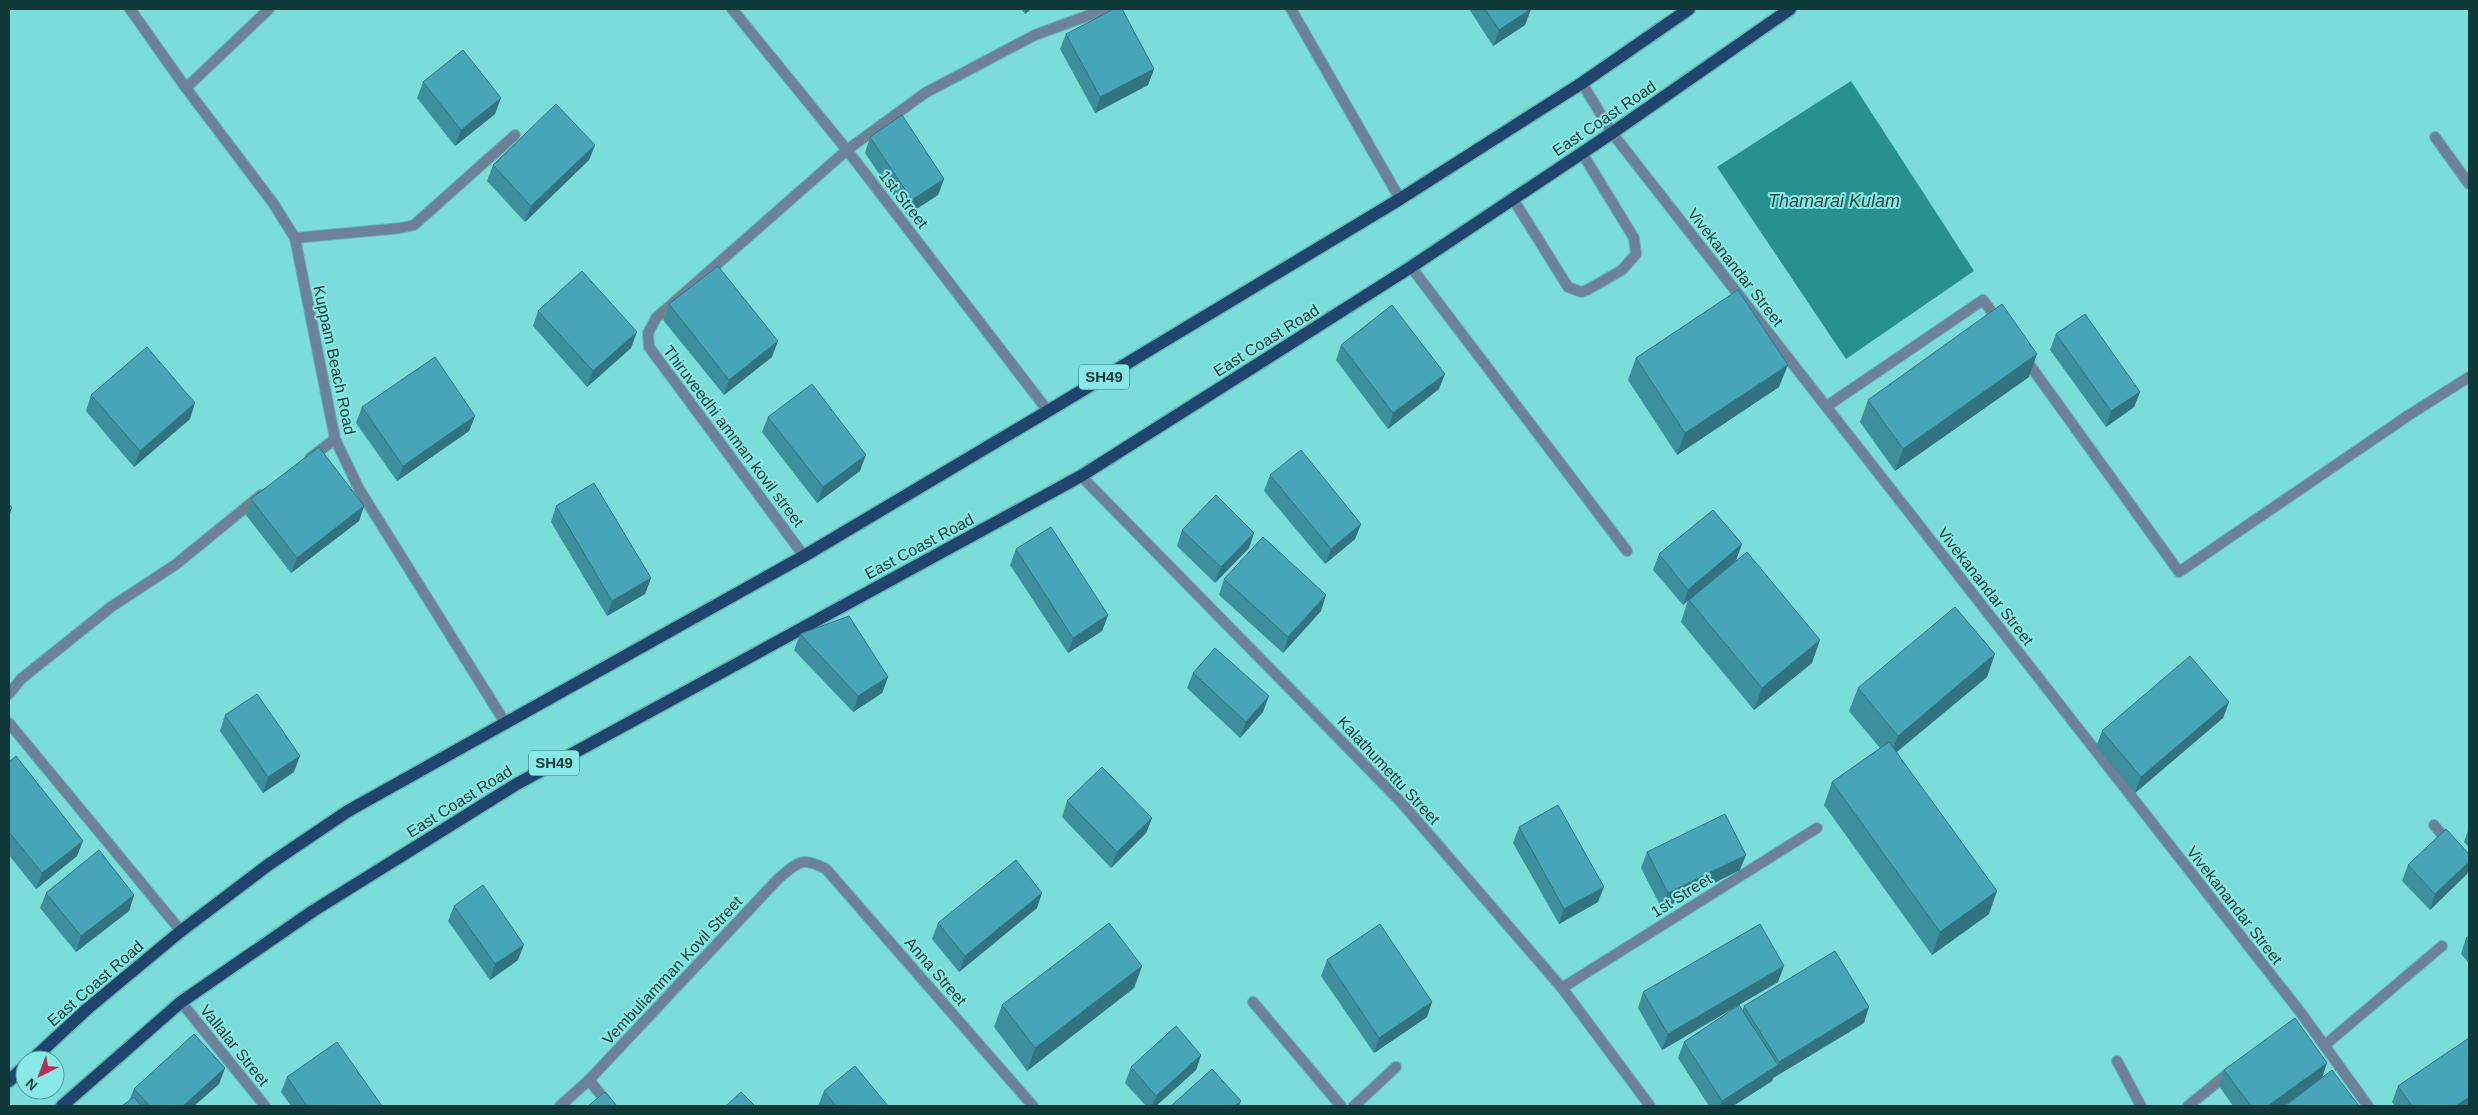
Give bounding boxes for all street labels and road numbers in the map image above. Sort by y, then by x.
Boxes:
street label: East Coast Road [1549,78,1659,159]
street label: 1st Street [876,167,932,232]
street label: Vivekanandar Street [1684,205,1787,330]
street label: Kuppam Beach Road [310,284,359,436]
street label: East Coast Road [1210,301,1322,380]
street label: Thiruveedhi amman kovil street [660,342,808,531]
road number: SH49 [1079,364,1129,390]
street label: East Coast Road [862,511,977,582]
street label: Vivekanandar Street [1934,524,2037,649]
street label: Kalathumettu Street [1334,713,1443,828]
road number: SH49 [529,750,579,776]
street label: East Coast Road [403,762,515,841]
street label: Vivekanandar Street [2183,843,2286,968]
street label: 1st Street [1648,870,1715,921]
street label: Vembuliamman Kovil Street [599,892,746,1048]
street label: Anna Street [901,934,970,1009]
street label: East Coast Road [44,937,147,1029]
street label: Vallalar Street [197,1001,273,1090]

